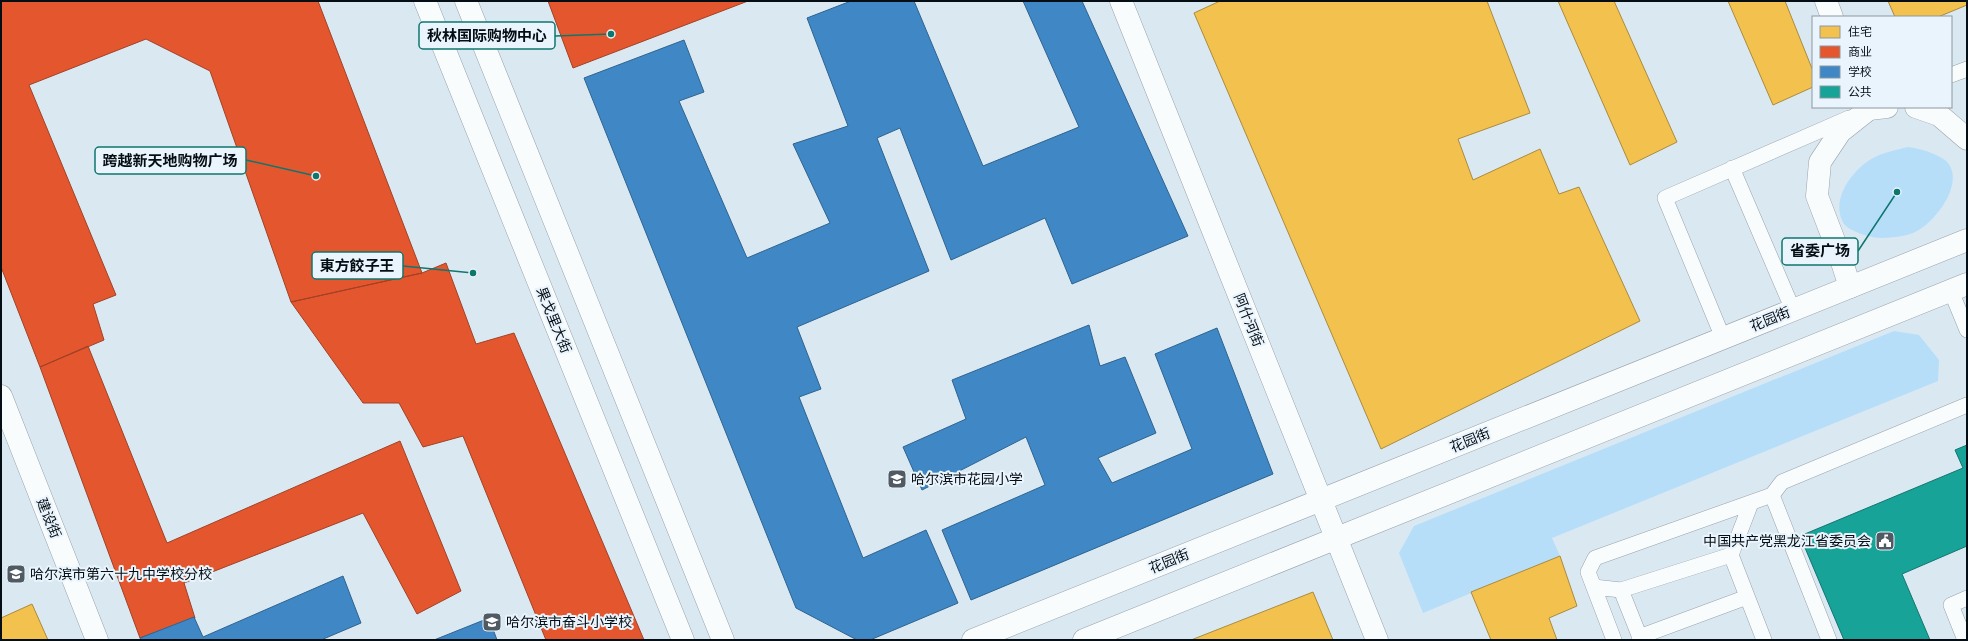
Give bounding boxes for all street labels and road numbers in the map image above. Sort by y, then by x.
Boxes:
street label: 果戈里大街 [533,284,575,356]
street label: 阿什河街 [1230,291,1268,349]
street label: 花园街 [1747,303,1793,335]
street label: 花园街 [1447,424,1493,456]
street label: 建设街 [33,495,65,541]
street label: 花园街 [1146,545,1192,577]

